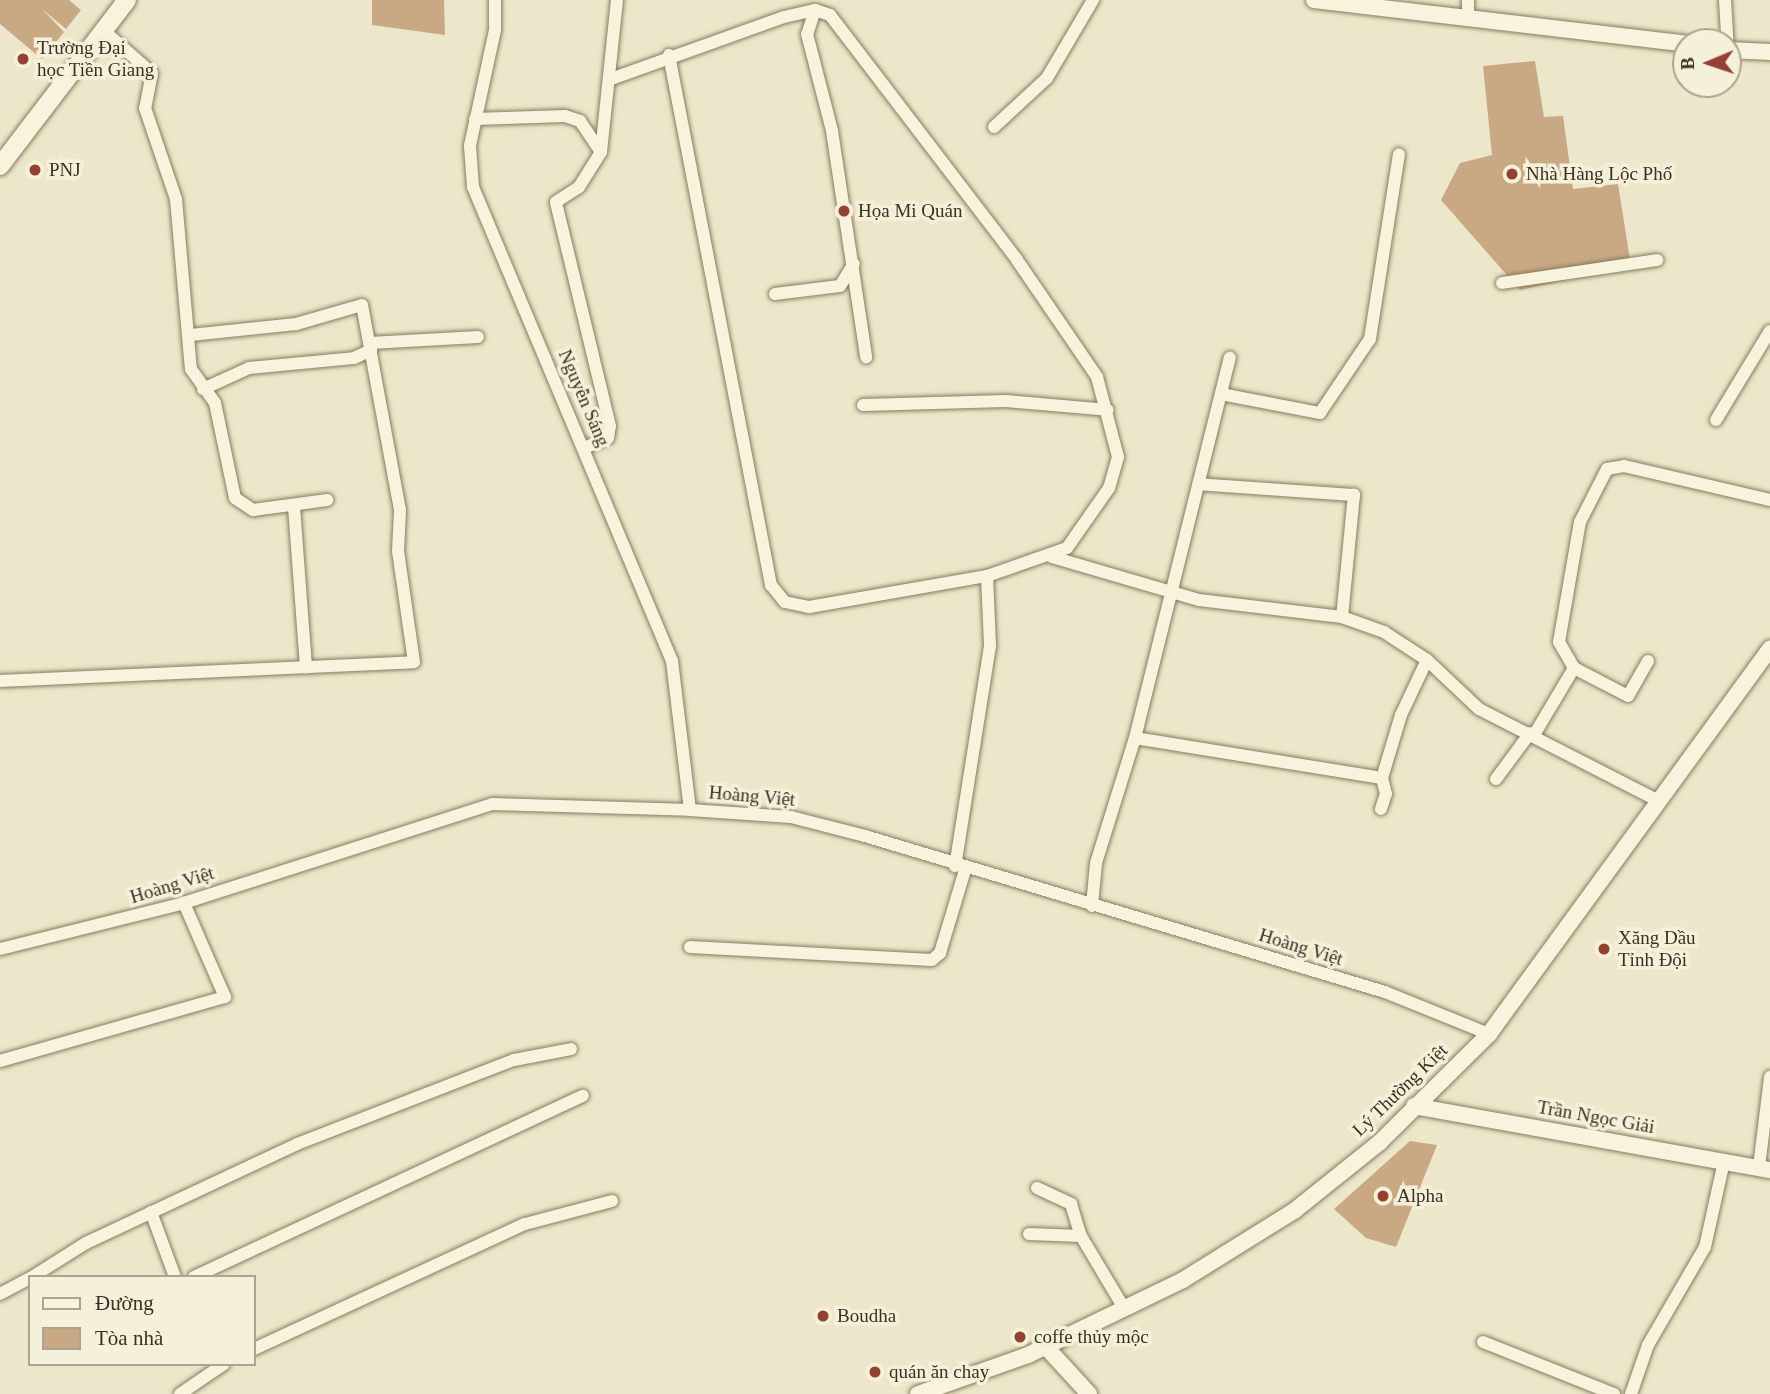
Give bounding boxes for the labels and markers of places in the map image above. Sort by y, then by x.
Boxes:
place label: Trường Đại học Tiền Giang [37,37,155,81]
marker: Trường Đại học Tiền Giang [15,51,31,67]
place label: PNJ [49,159,81,181]
marker: PNJ [27,162,43,178]
place label: Nhà Hàng Lộc Phố [1526,163,1672,185]
marker: Nhà Hàng Lộc Phố [1504,166,1520,182]
place label: Họa Mi Quán [858,200,962,222]
marker: Họa Mi Quán [836,203,852,219]
place label: Xăng Dầu Tỉnh Đội [1618,927,1696,971]
marker: Xăng Dầu Tỉnh Đội [1596,941,1612,957]
place label: Alpha [1397,1185,1443,1207]
marker: Alpha [1375,1188,1391,1204]
place label: Boudha [837,1305,896,1327]
marker: Boudha [815,1308,831,1324]
place label: coffe thủy mộc [1034,1326,1149,1348]
marker: coffe thủy mộc [1012,1329,1028,1345]
place label: quán ăn chay [889,1361,989,1383]
marker: quán ăn chay [867,1364,883,1380]

